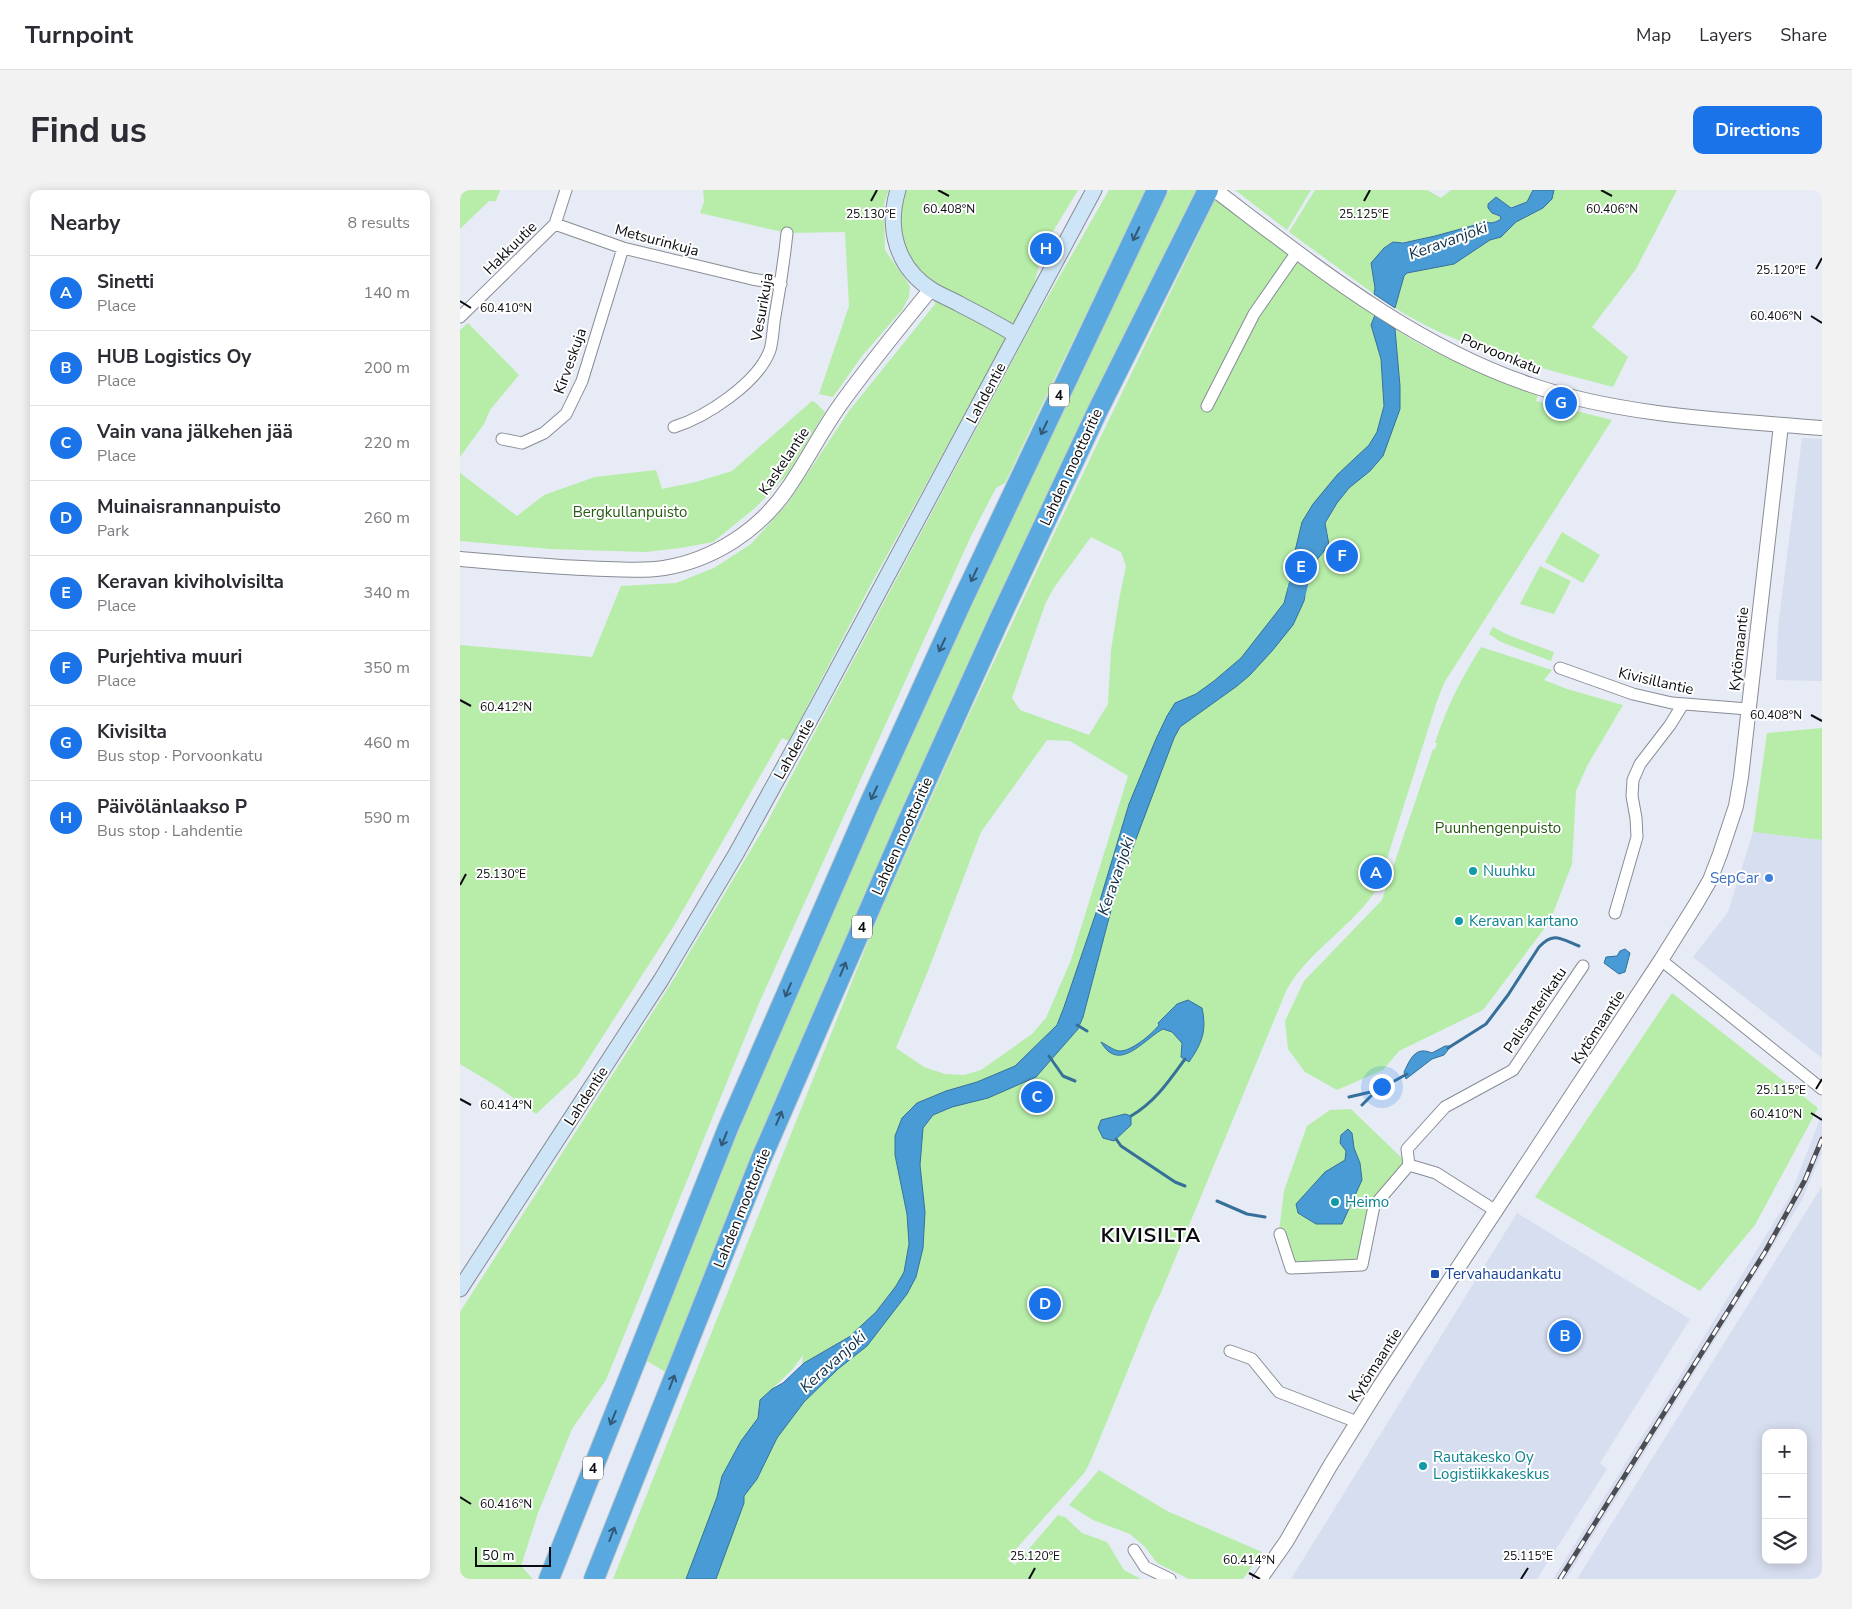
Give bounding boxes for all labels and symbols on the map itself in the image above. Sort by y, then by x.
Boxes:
text: 60.408°N [923,201,975,217]
text: 60.406°N [1586,201,1638,217]
text: 25.130°E [846,206,896,222]
text: 25.125°E [1339,206,1389,222]
water label: Keravanjoki [1406,216,1491,265]
street label: Hakkuutie [479,217,541,279]
street label: Metsurinkuja [613,219,701,261]
one-way arrow [1131,226,1141,241]
pin: H [1030,230,1062,268]
text: 25.120°E [1756,262,1806,278]
street label: Vesurikuja [746,271,778,344]
text: 60.410°N [480,300,532,316]
text: 60.406°N [1750,308,1802,324]
street label: Kirveskuja [549,325,591,397]
street label: Porvoonkatu [1458,329,1544,379]
street label: Lahdentie [962,359,1010,427]
road number: 4 [1049,384,1069,406]
pin: G [1545,384,1577,422]
street label: Lahden moottoritie [1035,405,1107,529]
one-way arrow [1039,420,1048,435]
street label: Kaskelantie [754,423,814,499]
park label: Bergkullanpuisto [573,502,687,522]
pin: F [1326,537,1358,575]
pin: E [1285,548,1317,586]
one-way arrow [969,567,979,582]
street label: Kytömaantie [1725,606,1753,692]
one-way arrow [936,637,946,652]
street label: Kivisillantie [1616,663,1696,699]
text: 60.412°N [480,699,532,715]
text: 60.408°N [1750,707,1802,723]
street label: Lahdentie [769,715,819,783]
street label: Lahden moottoritie [867,774,937,898]
one-way arrow [869,785,878,800]
park label: Puunhengenpuisto [1435,818,1561,838]
water label: Keravanjoki [1092,833,1140,919]
pin: A [1360,854,1392,892]
place label: Nuuhku [1483,861,1535,881]
marker: Nuuhku [1467,865,1479,877]
text: 25.130°E [476,866,526,882]
place label: SepCar [1710,868,1760,888]
marker: SepCar [1763,872,1775,884]
place label: Keravan kartano [1469,911,1578,931]
marker: Keravan kartano [1453,915,1465,927]
road number: 4 [852,916,872,939]
one-way arrow [839,962,849,977]
street label: Palisanterikatu [1499,963,1571,1057]
one-way arrow [783,982,793,997]
street label: Kytömaantie [1567,986,1629,1068]
street label: Lahdentie [559,1063,613,1129]
your location [1369,1074,1395,1100]
pin: C [1021,1078,1053,1116]
text: 25.115°E [1756,1082,1806,1098]
text: 60.414°N [480,1097,532,1113]
text: 60.410°N [1750,1106,1802,1122]
one-way arrow [774,1111,784,1126]
one-way arrow [719,1131,728,1147]
street label: Lahden moottoritie [709,1145,775,1271]
place label: Heimo [1345,1192,1389,1212]
marker: Heimo [1329,1196,1341,1208]
district label: KIVISILTA [1101,1222,1201,1249]
place label: Tervahaudankatu [1445,1264,1561,1284]
marker: Tervahaudankatu [1429,1268,1441,1280]
pin: D [1029,1285,1061,1323]
pin: B [1549,1317,1581,1355]
street label: Kytömaantie [1344,1324,1406,1406]
water label: Keravanjoki [795,1326,871,1398]
one-way arrow [668,1375,677,1391]
one-way arrow [608,1409,617,1425]
place label: Rautakesko Oy Logistiikkakeskus [1433,1447,1550,1484]
road number: 4 [583,1456,603,1480]
marker: Rautakesko Oy Logistiikkakeskus [1417,1460,1429,1472]
text: 60.416°N [480,1496,532,1512]
one-way arrow [608,1526,617,1542]
scale bar [475,1544,551,1567]
text: 25.120°E [1010,1548,1060,1564]
text: 25.115°E [1503,1548,1553,1564]
text: 60.414°N [1223,1552,1275,1568]

